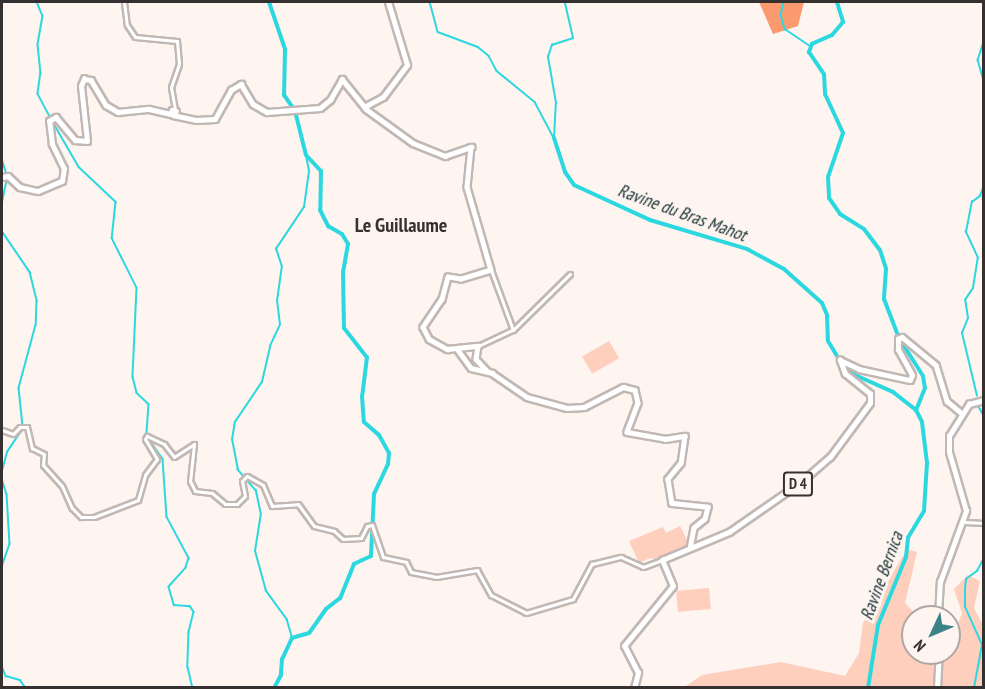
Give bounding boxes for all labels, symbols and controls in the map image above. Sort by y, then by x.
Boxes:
water label: Ravine du Bras Mahot [615,180,749,246]
district label: Le Guillaume [355,213,447,237]
road number: D 4 [782,472,814,496]
water label: Ravine Bernica [856,529,908,623]
north arrow [901,605,961,665]
text: N [909,636,930,656]

